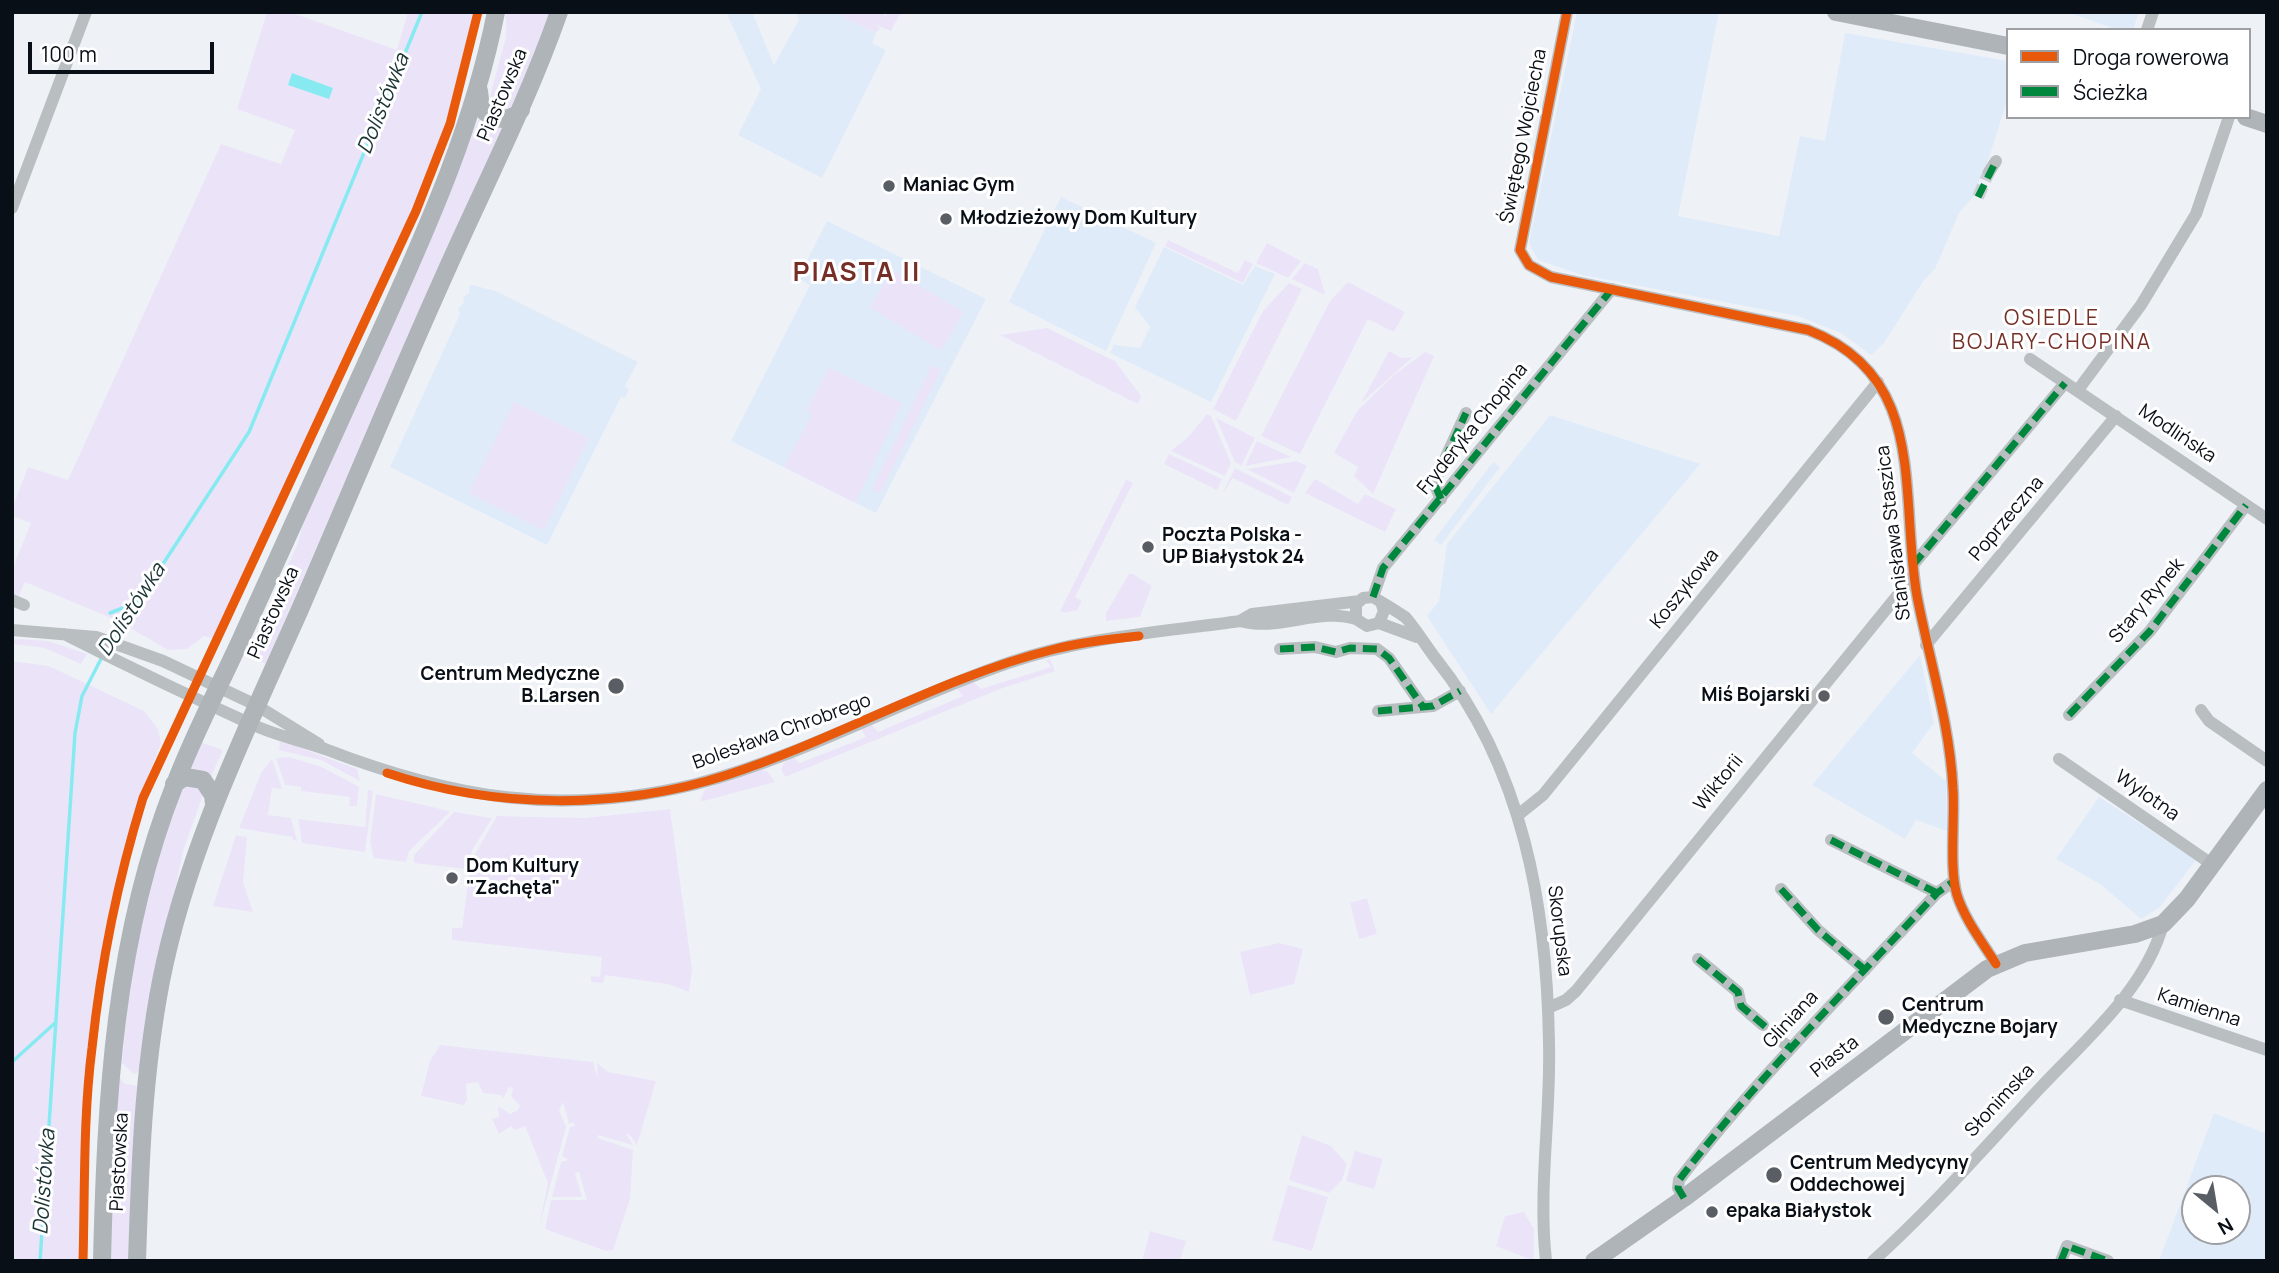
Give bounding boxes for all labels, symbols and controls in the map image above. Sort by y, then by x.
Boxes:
scale bar [32,28,217,72]
legend [2006,28,2251,119]
text: 100 m [41,40,97,68]
text: Droga rowerowa [2073,43,2229,71]
street label: Piastowska [473,45,533,145]
street label: Świętego Wojciecha [1496,47,1552,225]
water label: Dolistówka [353,50,415,158]
text: Ścieżka [2073,78,2148,106]
place label: Maniac Gym [903,175,1015,197]
marker: Maniac Gym [881,178,897,194]
place label: Młodzieżowy Dom Kultury [960,208,1197,230]
marker: Młodzieżowy Dom Kultury [938,211,954,227]
district label: PIASTA II [794,258,920,290]
district label: OSIEDLE BOJARY-CHOPINA [1953,306,2151,356]
street label: Fryderyka Chopina [1413,359,1533,499]
street label: Modlińska [2134,400,2220,468]
street label: Stanisława Staszica [1872,444,1916,622]
street label: Poprzeczna [1965,472,2049,566]
place label: Poczta Polska - UP Białystok 24 [1162,525,1304,569]
marker: Poczta Polska - UP Białystok 24 [1140,539,1156,555]
street label: Koszykowa [1646,544,1724,634]
street label: Stary Rynek [2105,554,2189,648]
water label: Dolistówka [93,559,171,661]
street label: Piastowska [244,563,304,663]
place label: Centrum Medyczne B.Larsen [420,664,600,708]
marker: Centrum Medyczne B.Larsen [606,676,626,696]
place label: Miś Bojarski [1701,685,1810,707]
marker: Miś Bojarski [1816,688,1832,704]
street label: Bolesława Chrobrego [690,689,874,775]
street label: Wiktorii [1690,750,1748,816]
street label: Wylotna [2111,766,2183,826]
place label: Dom Kultury "Zachęta" [466,856,579,900]
marker: Dom Kultury "Zachęta" [444,870,460,886]
street label: Skorupska [1542,884,1576,978]
street label: Kamienna [2154,984,2244,1032]
street label: Gliniana [1759,986,1823,1054]
place label: Centrum Medyczne Bojary [1902,995,2058,1039]
marker: Centrum Medyczne Bojary [1876,1007,1896,1027]
street label: Piasta [1806,1031,1864,1083]
street label: Słonimska [1960,1060,2040,1142]
street label: Piastowska [106,1112,134,1212]
water label: Dolistówka [29,1128,61,1236]
place label: Centrum Medycyny Oddechowej [1790,1153,1969,1197]
marker: Centrum Medycyny Oddechowej [1764,1165,1784,1185]
north arrow [2181,1175,2251,1245]
place label: epaka Białystok [1726,1201,1871,1223]
marker: epaka Białystok [1704,1204,1720,1220]
text: N [2213,1212,2238,1241]

